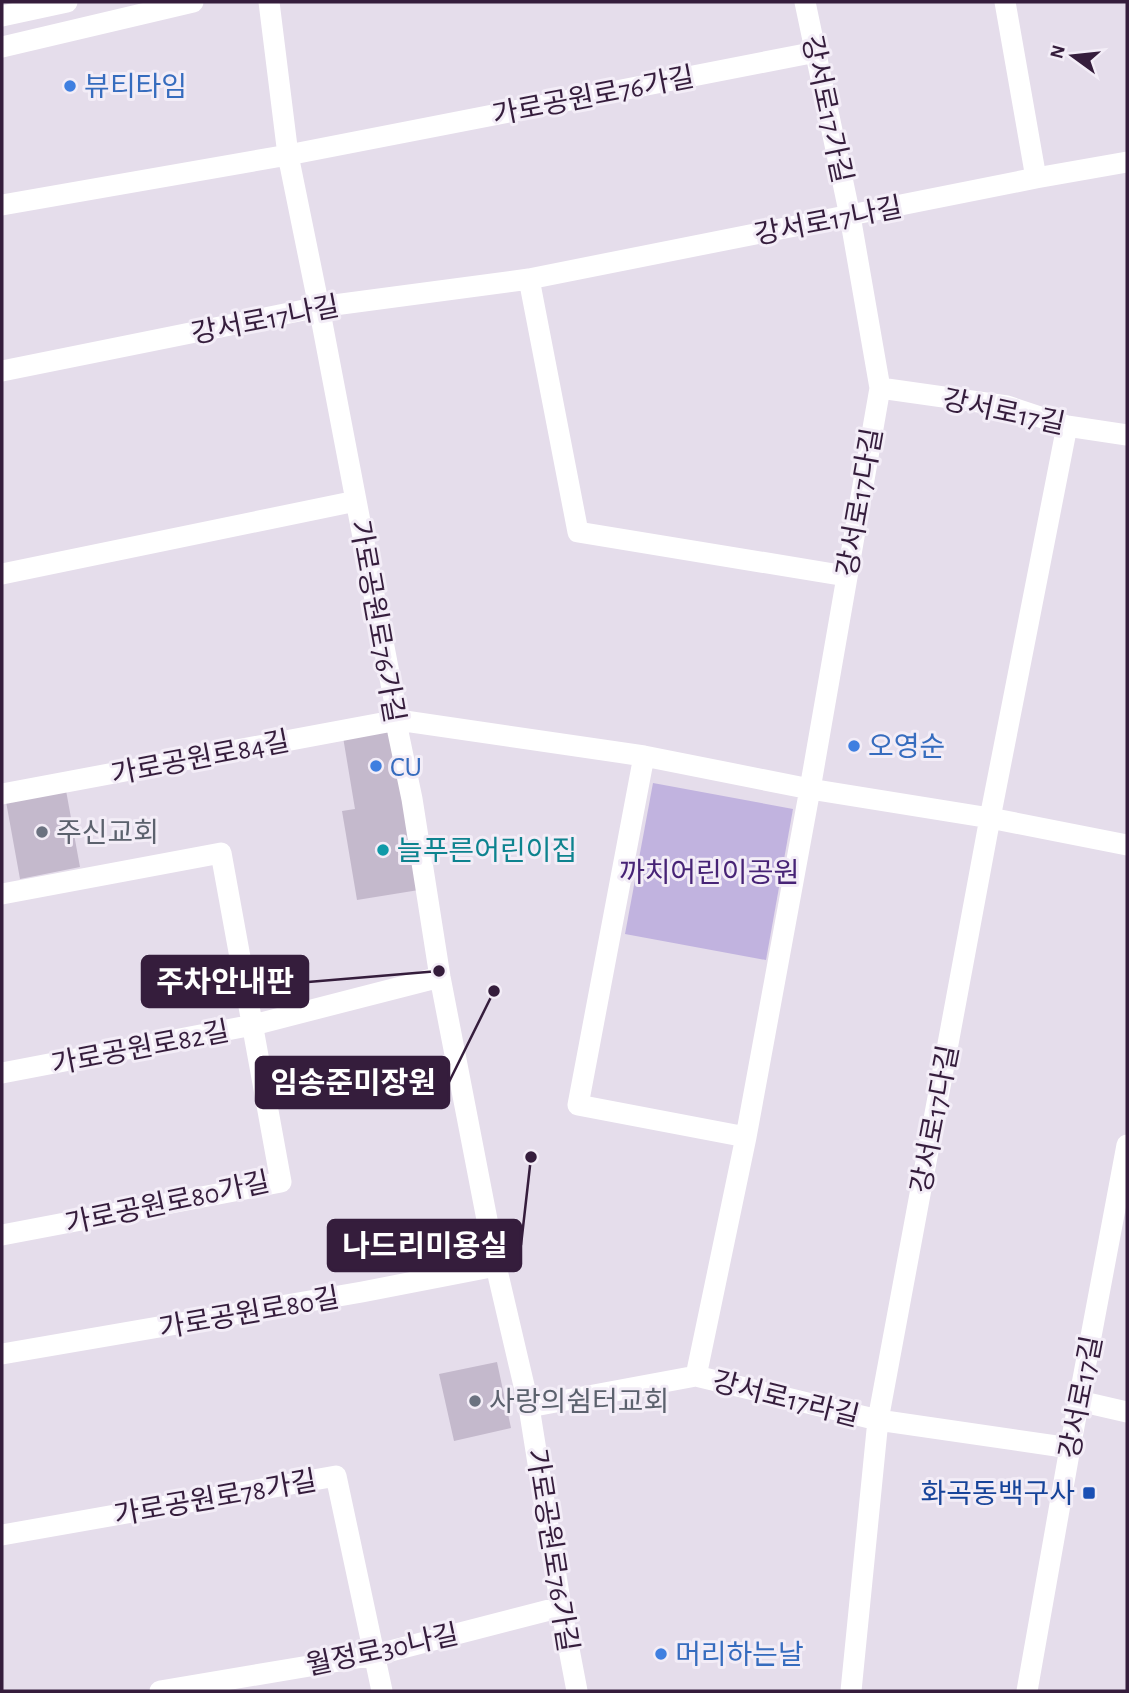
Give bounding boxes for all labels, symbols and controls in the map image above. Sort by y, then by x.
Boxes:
north arrow [1038,21,1108,91]
street label: 강서로17가길 [797,33,857,186]
text: N [1047,43,1069,61]
street label: 가로공원로76가길 [490,62,697,130]
place label: 뷰티타임 [84,72,187,102]
marker: 뷰티타임 [62,78,78,94]
street label: 강서로17나길 [752,192,905,250]
street label: 강서로17나길 [189,291,342,349]
street label: 강서로17길 [940,384,1068,440]
street label: 강서로17다길 [832,426,888,579]
street label: 가로공원로76가길 [344,518,410,725]
street label: 가로공원로84길 [108,726,292,790]
place label: 오영순 [868,732,945,762]
marker: 오영순 [846,738,862,754]
place label: CU [390,754,422,782]
marker: CU [368,758,384,774]
place label: 주신교회 [56,818,159,848]
marker: 주신교회 [34,824,50,840]
place label: 늘푸른어린이집 [397,836,577,866]
marker: 늘푸른어린이집 [375,842,391,858]
park label: 까치어린이공원 [619,858,799,888]
callout: 주차안내판 [142,956,308,1007]
text: 주차안내판 [156,966,294,998]
street label: 가로공원로82길 [49,1016,232,1080]
street label: 강서로17다길 [906,1043,964,1196]
callout: 임송준미장원 [256,1057,449,1108]
text: 임송준미장원 [270,1067,436,1099]
street label: 가로공원로80가길 [62,1167,272,1239]
callout: 나드리미용실 [328,1220,521,1271]
text: 나드리미용실 [342,1230,508,1262]
street label: 가로공원로80길 [157,1282,342,1344]
street label: 강서로17길 [1054,1333,1108,1461]
street label: 강서로17라길 [709,1366,862,1432]
place label: 사랑의쉼터교회 [489,1387,669,1417]
marker: 사랑의쉼터교회 [467,1393,483,1409]
street label: 가로공원로76가길 [521,1446,583,1654]
street label: 가로공원로78가길 [111,1465,319,1531]
place label: 화곡동백구사 [920,1479,1075,1509]
marker: 화곡동백구사 [1081,1485,1097,1501]
street label: 월정로30나길 [303,1619,461,1681]
place label: 머리하는날 [675,1640,804,1670]
marker: 머리하는날 [653,1646,669,1662]

